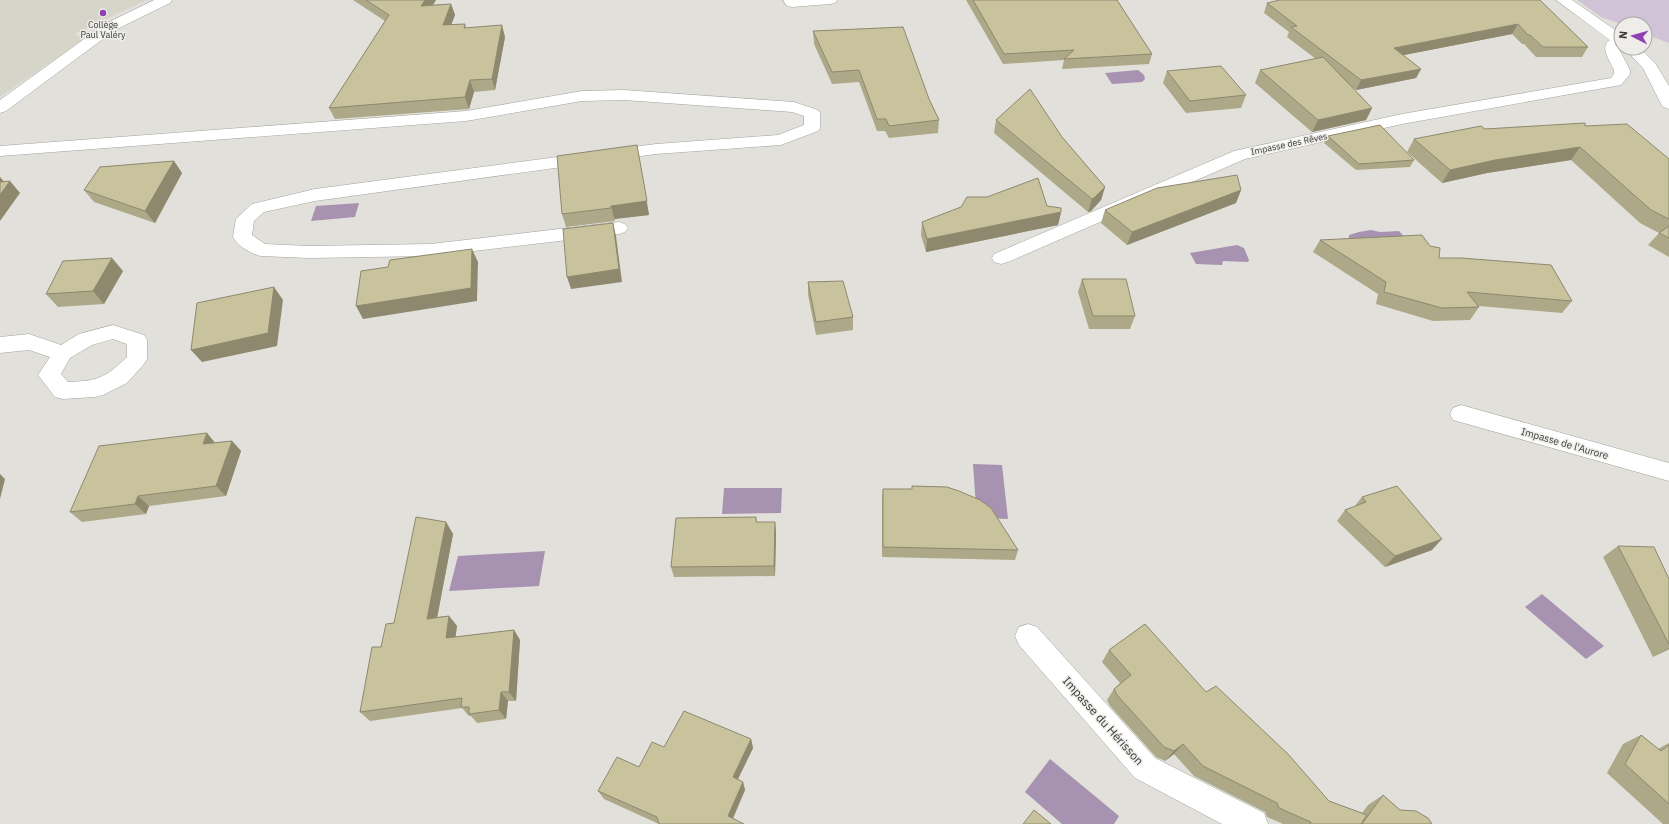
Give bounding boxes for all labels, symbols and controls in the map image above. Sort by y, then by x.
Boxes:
marker: Collège Paul Valéry [98,8,108,18]
north arrow [1613,16,1653,56]
place label: Collège Paul Valéry [80,19,126,40]
text: N [1616,30,1630,40]
street label: Impasse des Rêves [1250,130,1328,157]
street label: Impasse de l'Aurore [1520,425,1610,462]
street label: Impasse du Hérisson [1060,673,1147,768]

